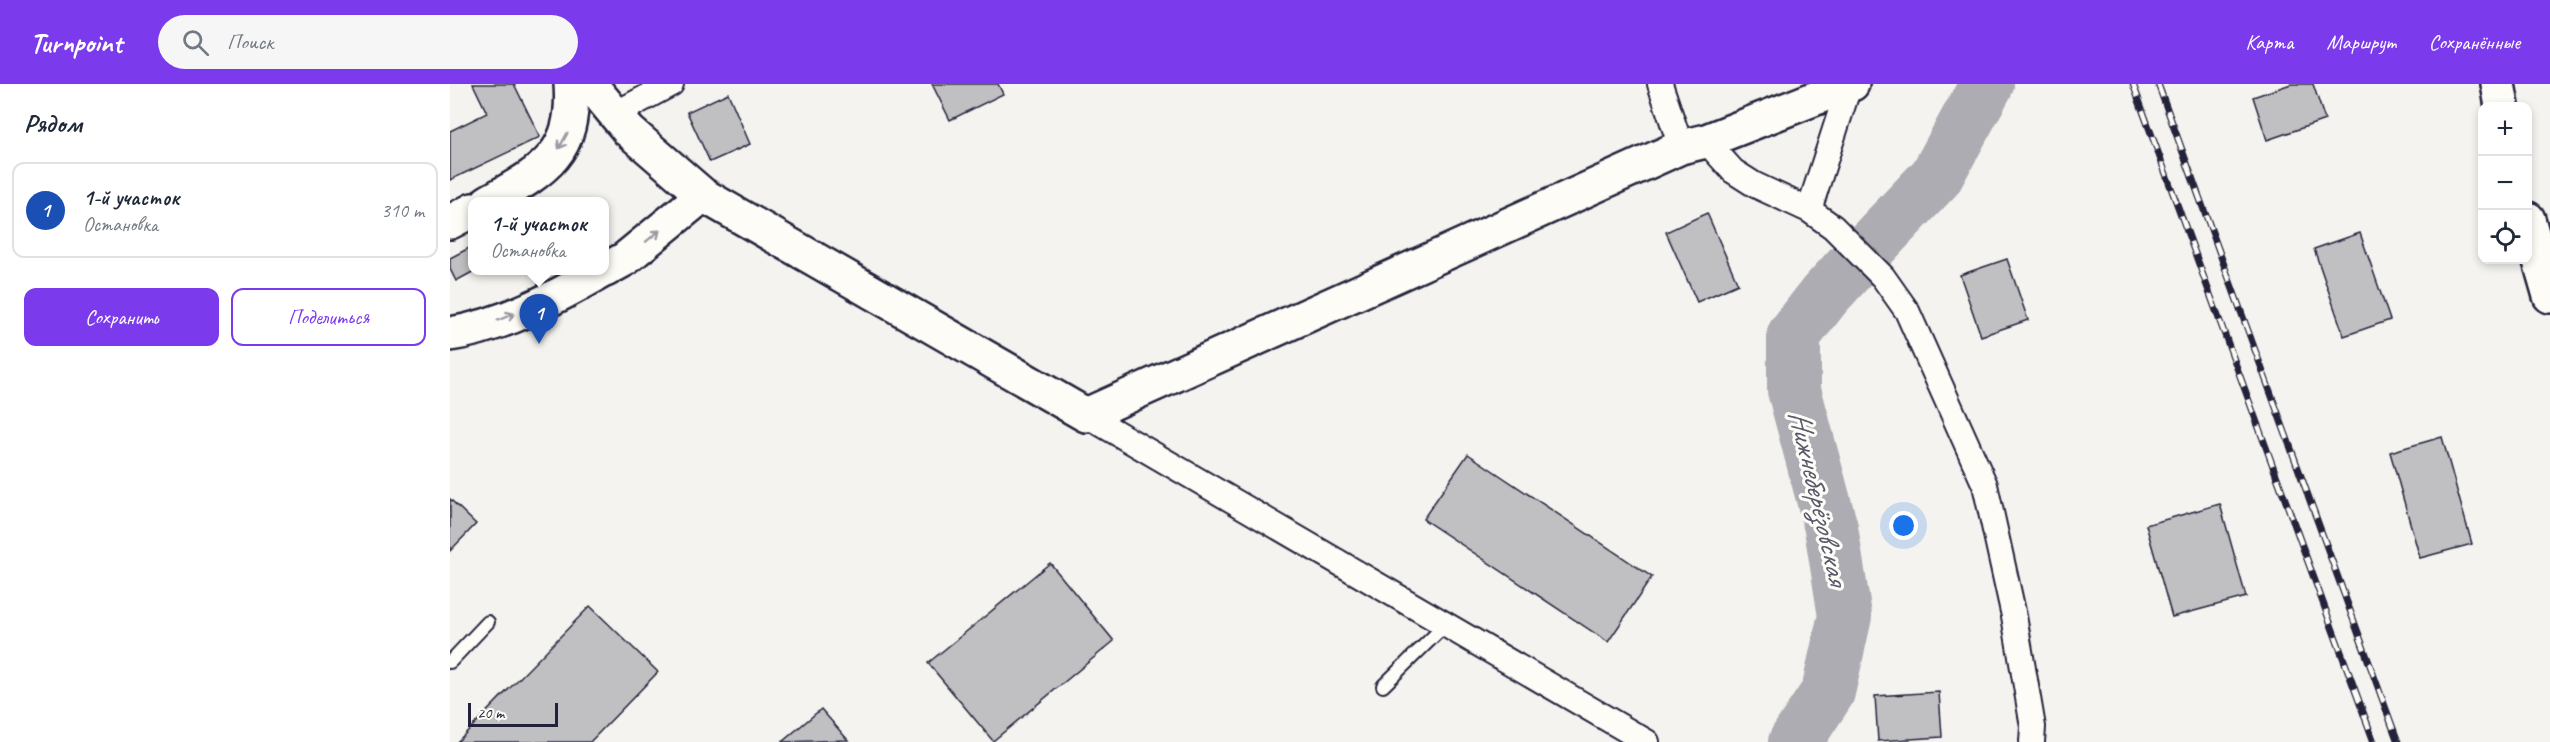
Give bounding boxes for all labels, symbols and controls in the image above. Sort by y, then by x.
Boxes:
search box [158,15,578,69]
text: Turnpoint [30,25,122,60]
icon: search [179,26,212,59]
text: Поиск [227,28,273,56]
text: Карта [2245,29,2294,55]
text: Маршрут [2327,29,2396,55]
text: Сохранённые [2429,29,2520,55]
map controls [2478,102,2532,264]
button: + [2478,102,2532,156]
text: Рядом [24,107,82,140]
one-way arrow [557,131,568,149]
button: − [2478,156,2532,210]
text: 1-й участок [83,184,179,212]
popup [468,197,609,275]
text: 1 [41,198,50,223]
text: 310 m [381,198,424,223]
text: 1-й участок [491,210,586,238]
button: locate [2478,210,2532,264]
text: Остановка [83,212,158,237]
one-way arrow [644,230,660,243]
text: Остановка [491,238,565,263]
button: Сохранить [24,288,219,346]
button: Поделиться [231,288,426,346]
pin: 1 [520,294,559,344]
one-way arrow [496,311,514,323]
water label: Нижнеберёзовская [1781,406,1859,592]
your location [1889,511,1918,540]
scale bar [468,700,558,728]
text: 20 m [477,703,504,723]

